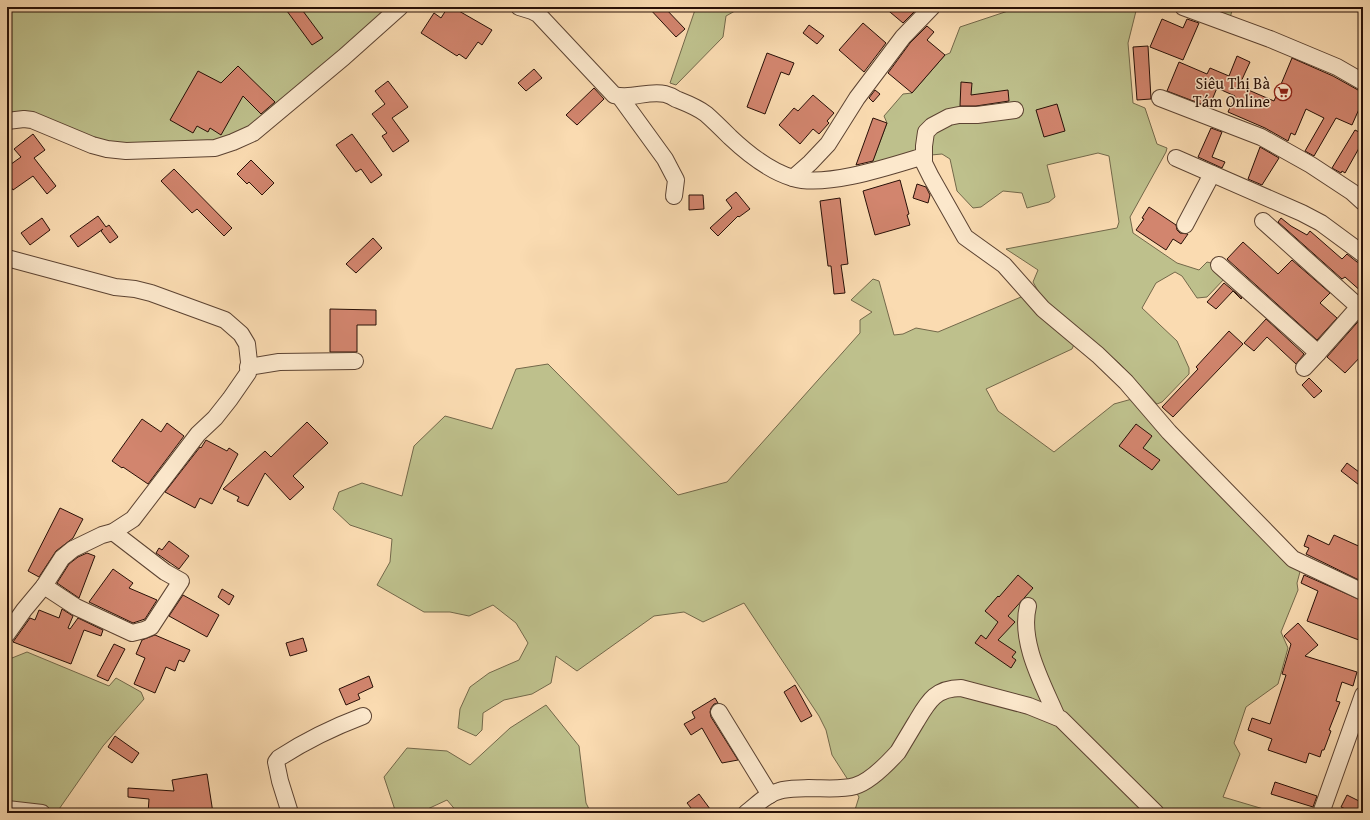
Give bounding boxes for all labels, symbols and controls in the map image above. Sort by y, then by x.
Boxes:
place label: Siêu Thị Bà Tám Online [1193,71,1270,113]
supermarket icon: Siêu Thị Bà Tám Online [1273,82,1293,102]

